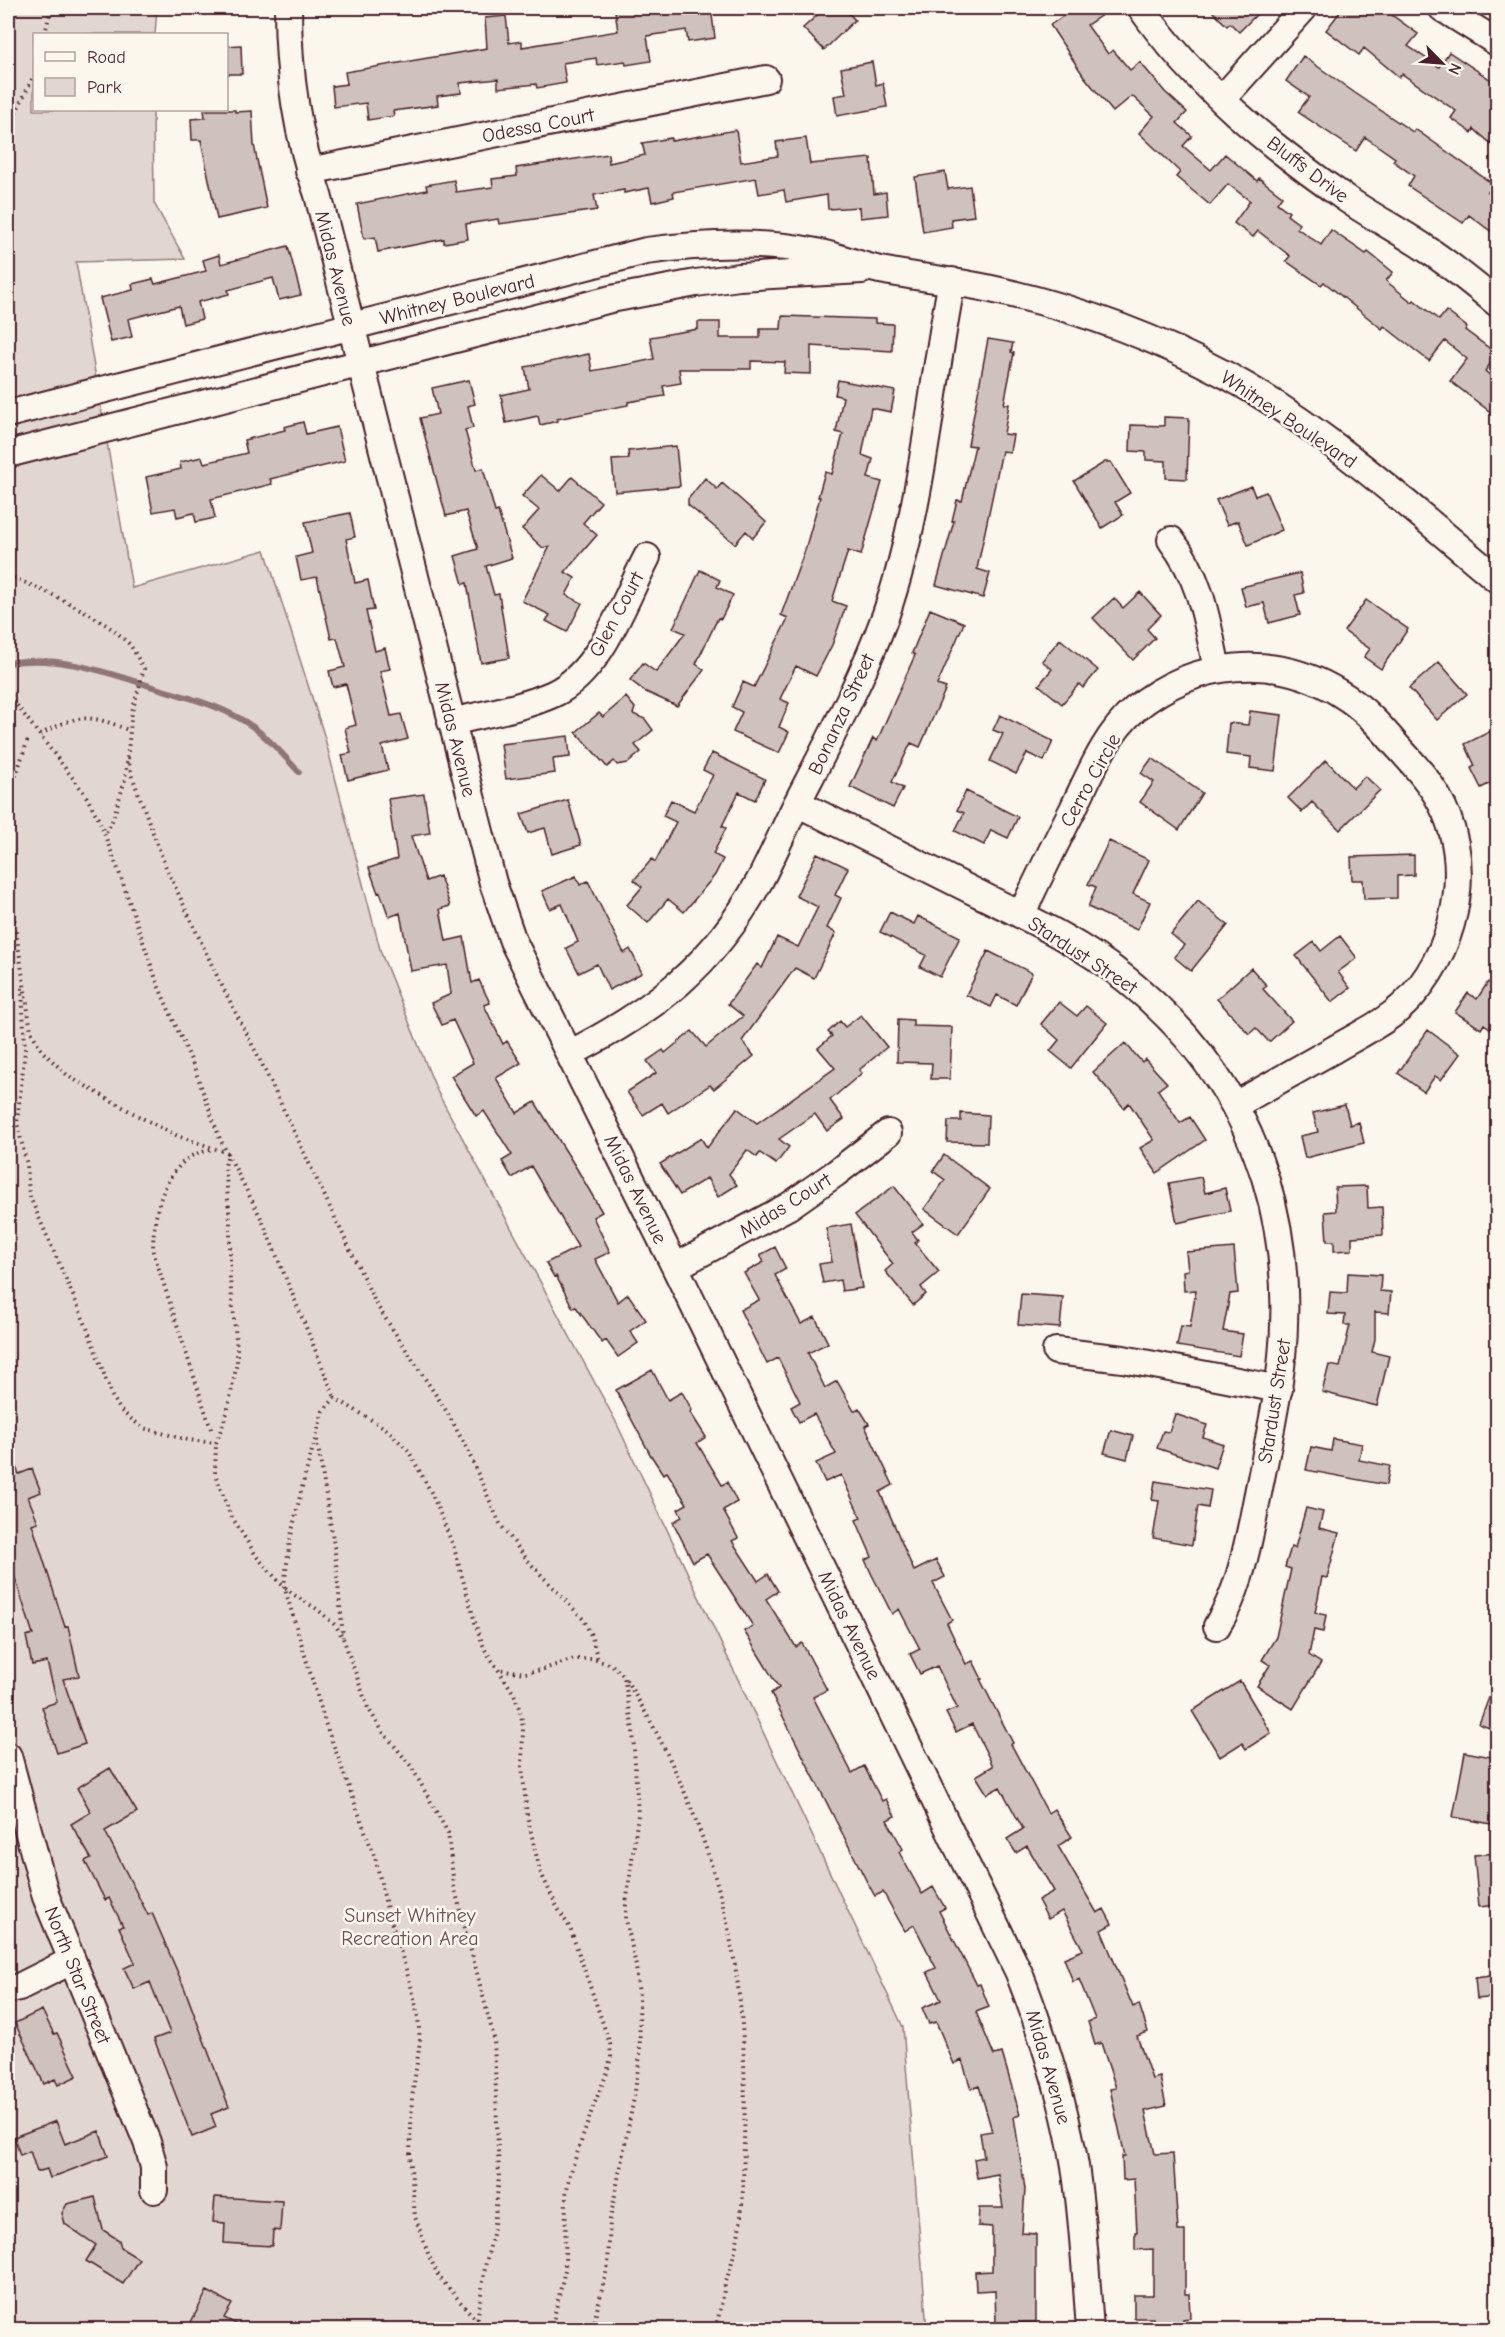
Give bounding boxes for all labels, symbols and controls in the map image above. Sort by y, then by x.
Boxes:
legend [33,33,228,111]
north arrow [1412,33,1472,93]
text: Road [87,47,126,68]
text: N [1444,60,1465,77]
text: Park [87,77,122,98]
street label: Odessa Court [480,103,597,148]
street label: Bluffs Drive [1262,131,1353,208]
street label: Midas Avenue [310,208,361,328]
street label: Whitney Boulevard [377,269,537,330]
street label: Whitney Boulevard [1216,365,1361,473]
street label: Glen Court [584,567,649,661]
street label: Bonanza Street [803,649,880,778]
street label: Midas Avenue [430,679,481,799]
street label: Cerro Circle [1055,729,1126,831]
street label: Stardust Street [1024,912,1143,1000]
street label: Midas Avenue [599,1131,672,1247]
street label: Midas Court [735,1167,837,1243]
street label: Stardust Street [1253,1336,1296,1465]
street label: Midas Avenue [813,1567,886,1683]
street label: North Star Street [40,1903,116,2048]
park label: Sunset Whitney Recreation Area [341,1904,479,1950]
street label: Midas Avenue [1021,2007,1076,2127]

